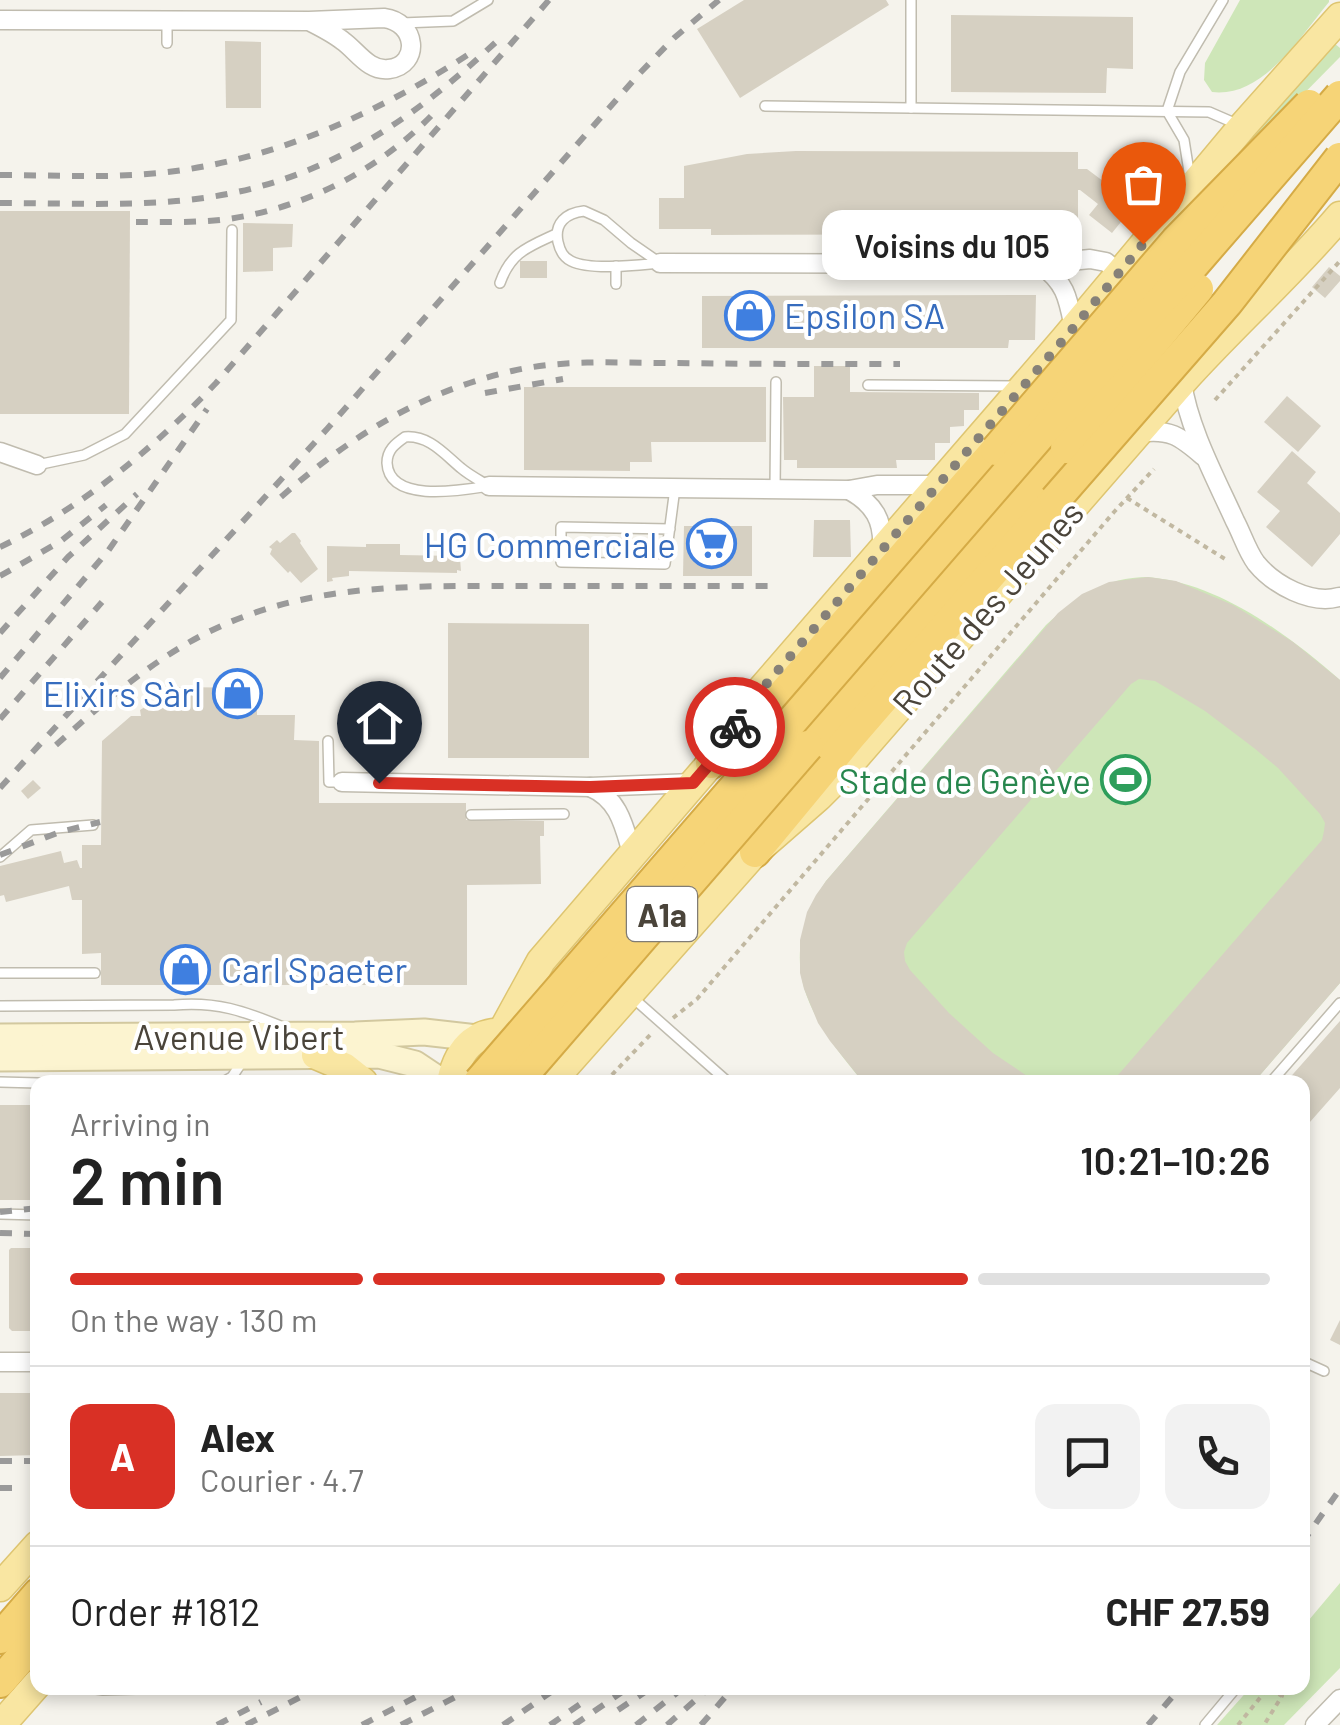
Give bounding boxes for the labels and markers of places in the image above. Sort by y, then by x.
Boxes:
pin [1101,142,1186,245]
callout: Voisins du 105 [823,209,1083,279]
shop icon: Epsilon SA [723,289,775,341]
place label: Epsilon SA [784,294,945,336]
supermarket icon: HG Commerciale [685,518,737,570]
place label: HG Commerciale [424,523,676,565]
shop icon: Elixirs Sàrl [211,667,263,719]
place label: Elixirs Sàrl [43,672,202,714]
pin [337,681,422,784]
sports icon: Stade de Genève [1100,754,1152,806]
place label: Stade de Genève [839,759,1091,801]
shop icon: Carl Spaeter [160,943,212,995]
place label: Carl Spaeter [221,948,408,990]

